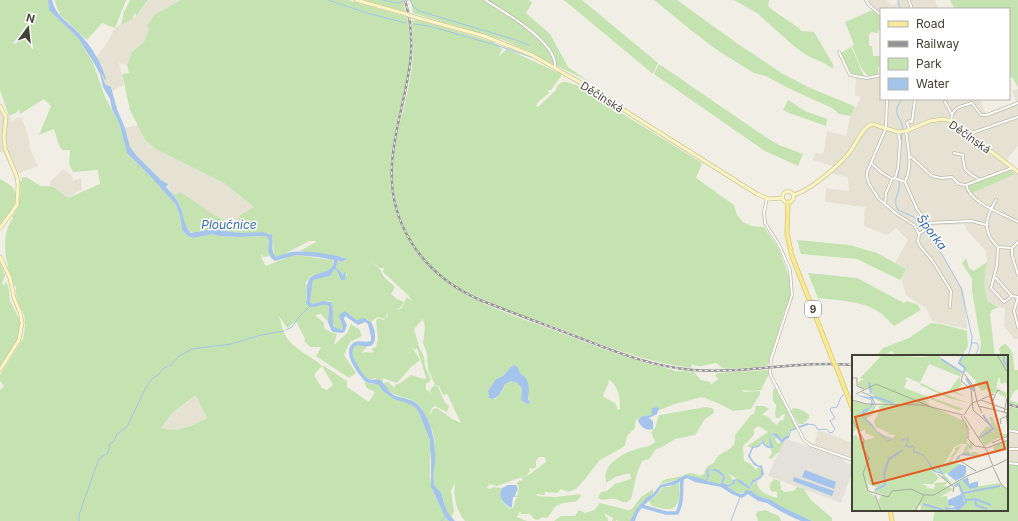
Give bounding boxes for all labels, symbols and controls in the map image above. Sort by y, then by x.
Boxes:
north arrow [8,8,48,48]
legend [880,8,1010,100]
text: N [25,10,36,26]
text: Road [916,16,945,31]
text: Railway [916,36,960,51]
text: Park [916,56,942,71]
text: Water [916,76,950,91]
street label: Děčínská [578,78,626,116]
street label: Děčínská [946,118,994,156]
water label: Šporka [914,211,950,253]
water label: Ploučnice [201,217,257,232]
road number: 9 [805,301,821,317]
inset map [852,355,1008,511]

